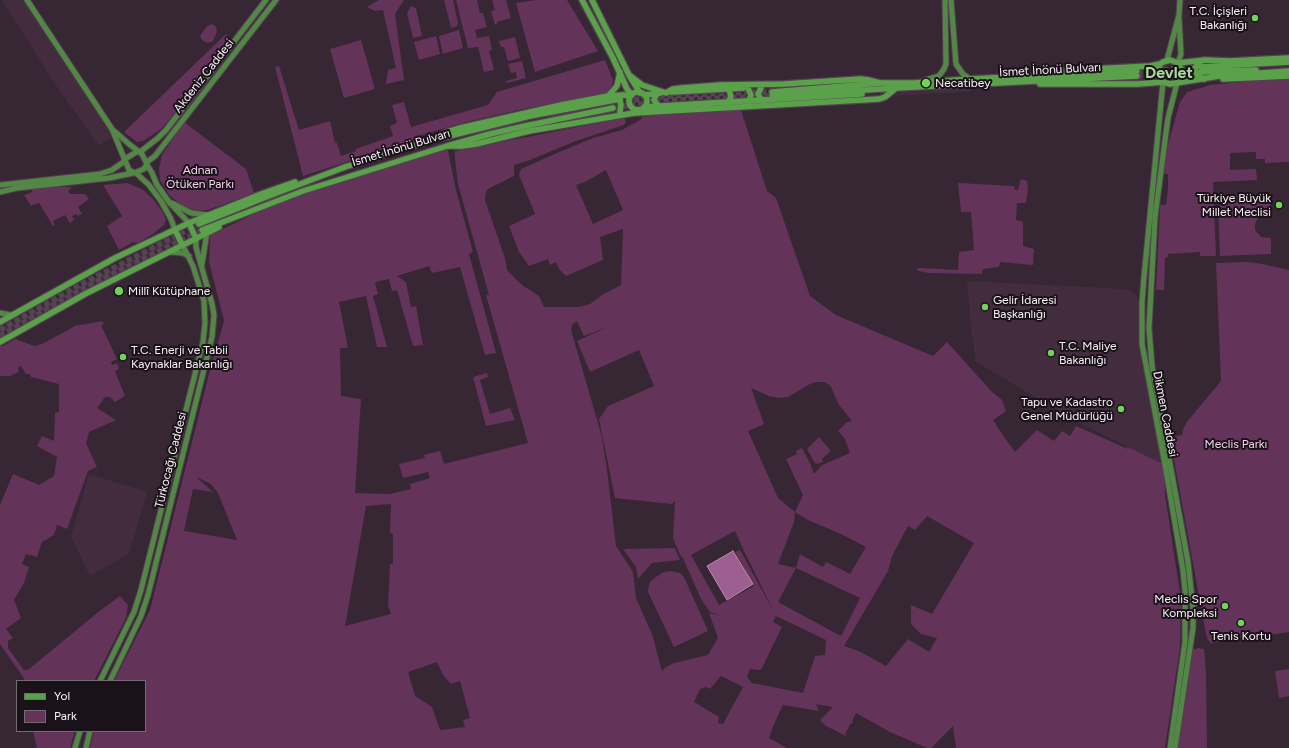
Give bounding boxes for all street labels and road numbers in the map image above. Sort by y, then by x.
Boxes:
street label: Akdeniz Caddesi [171,36,237,116]
street label: İsmet İnönü Bulvarı [999,60,1101,80]
street label: İsmet İnönü Bulvarı [350,126,452,170]
street label: Dikmen Caddesi [1150,370,1180,458]
street label: Türkocağı Caddesi [152,410,190,510]

